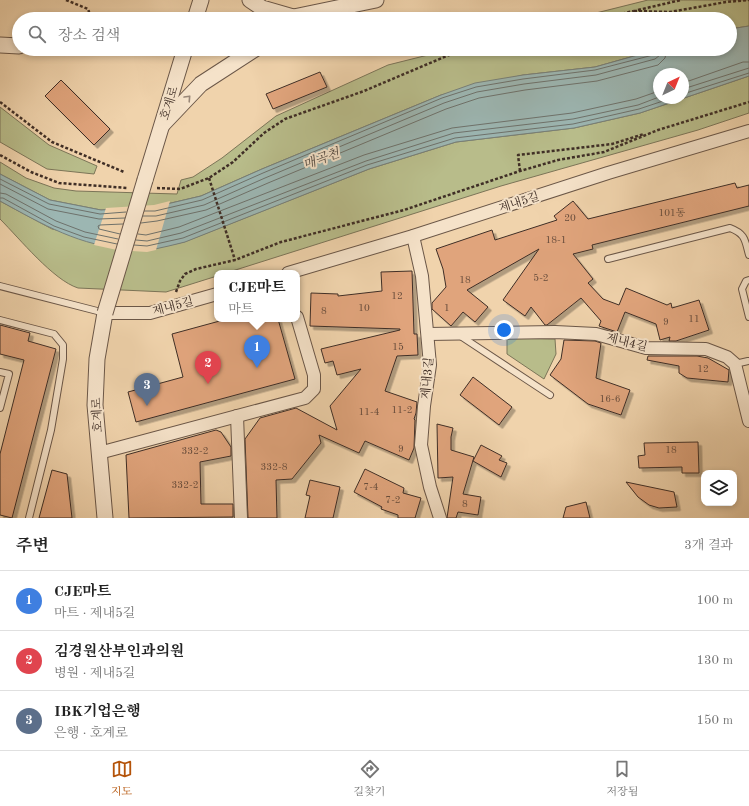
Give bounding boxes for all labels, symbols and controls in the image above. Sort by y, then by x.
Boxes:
search box [12,12,737,56]
icon: search [26,23,48,45]
text: 장소 검색 [58,29,120,44]
north arrow [653,68,689,104]
street label: 호계로 [157,84,181,122]
one-way arrow [183,95,191,103]
water label: 매곡천 [301,144,343,172]
street label: 제내5길 [497,190,541,215]
house number: 101동 [658,208,686,218]
house number: 20 [564,213,576,223]
house number: 18-1 [545,235,567,245]
popup [214,270,300,322]
house number: 5-2 [533,273,549,283]
house number: 18 [459,275,471,285]
text: CJE마트 [228,281,286,296]
house number: 12 [391,291,403,301]
street label: 제내5길 [151,295,195,318]
text: 마트 [228,303,253,316]
house number: 10 [358,303,370,313]
house number: 1 [444,303,450,313]
house number: 8 [321,306,327,316]
house number: 11 [688,314,700,324]
house number: 9 [663,317,669,327]
your location [494,320,514,340]
street label: 제내4길 [605,331,649,354]
pin: 1 [244,335,270,368]
house number: 15 [392,342,404,352]
pin: 2 [195,351,221,384]
street label: 제내3길 [419,357,436,399]
house number: 12 [697,364,709,374]
pin: 3 [134,373,160,406]
house number: 16-6 [599,394,621,404]
street label: 호계로 [89,397,105,433]
house number: 11-2 [391,405,413,415]
house number: 11-4 [358,407,380,417]
house number: 9 [398,444,404,454]
house number: 18 [665,445,677,455]
house number: 332-2 [182,446,208,456]
house number: 332-8 [261,462,288,472]
map controls [701,470,737,506]
button: layers [701,470,737,506]
house number: 332-2 [172,480,198,490]
house number: 7-4 [363,482,379,492]
house number: 7-2 [385,495,401,505]
house number: 8 [462,499,468,509]
text: 주변 [16,538,49,555]
text: 3개 결과 [684,539,733,552]
text: CJE마트 [54,585,111,600]
text: 1 [25,594,33,607]
text: 100 m [696,594,733,607]
text: 마트 · 제내5길 [54,607,135,620]
text: 김경원산부인과의원 [54,645,184,660]
text: 2 [25,654,33,667]
text: 130 m [696,654,733,667]
text: 병원 · 제내5길 [54,667,135,680]
text: IBK기업은행 [54,705,141,720]
text: 3 [25,714,33,727]
text: 150 m [696,714,733,727]
text: 은행 · 호계로 [54,727,128,740]
tab: 지도 [111,758,133,800]
tab: 길찾기 [354,758,385,800]
tab: 저장됨 [607,758,638,800]

